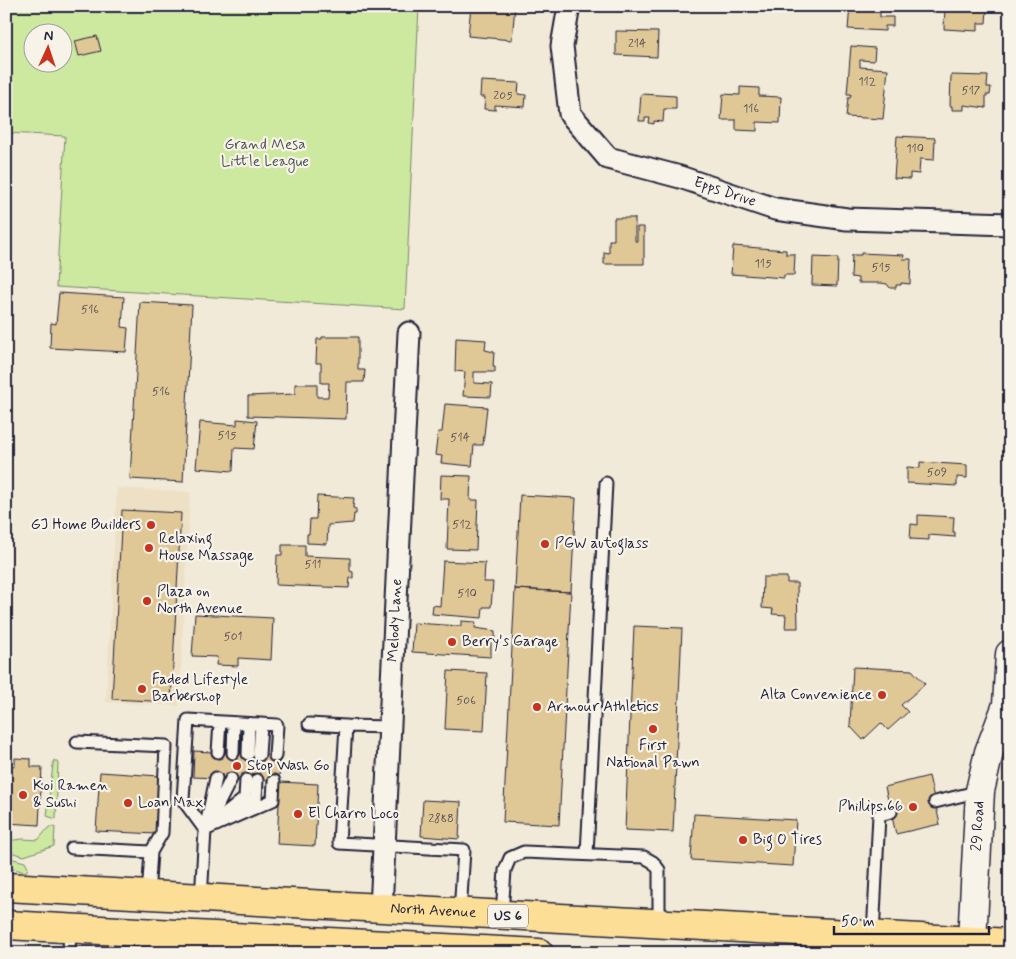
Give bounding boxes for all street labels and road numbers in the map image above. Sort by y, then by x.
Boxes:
street label: Epps Drive [691,172,759,212]
street label: Melody Lane [383,578,407,662]
street label: 29 Road [967,800,989,852]
street label: North Avenue [390,898,477,923]
road number: US 6 [488,904,528,928]

